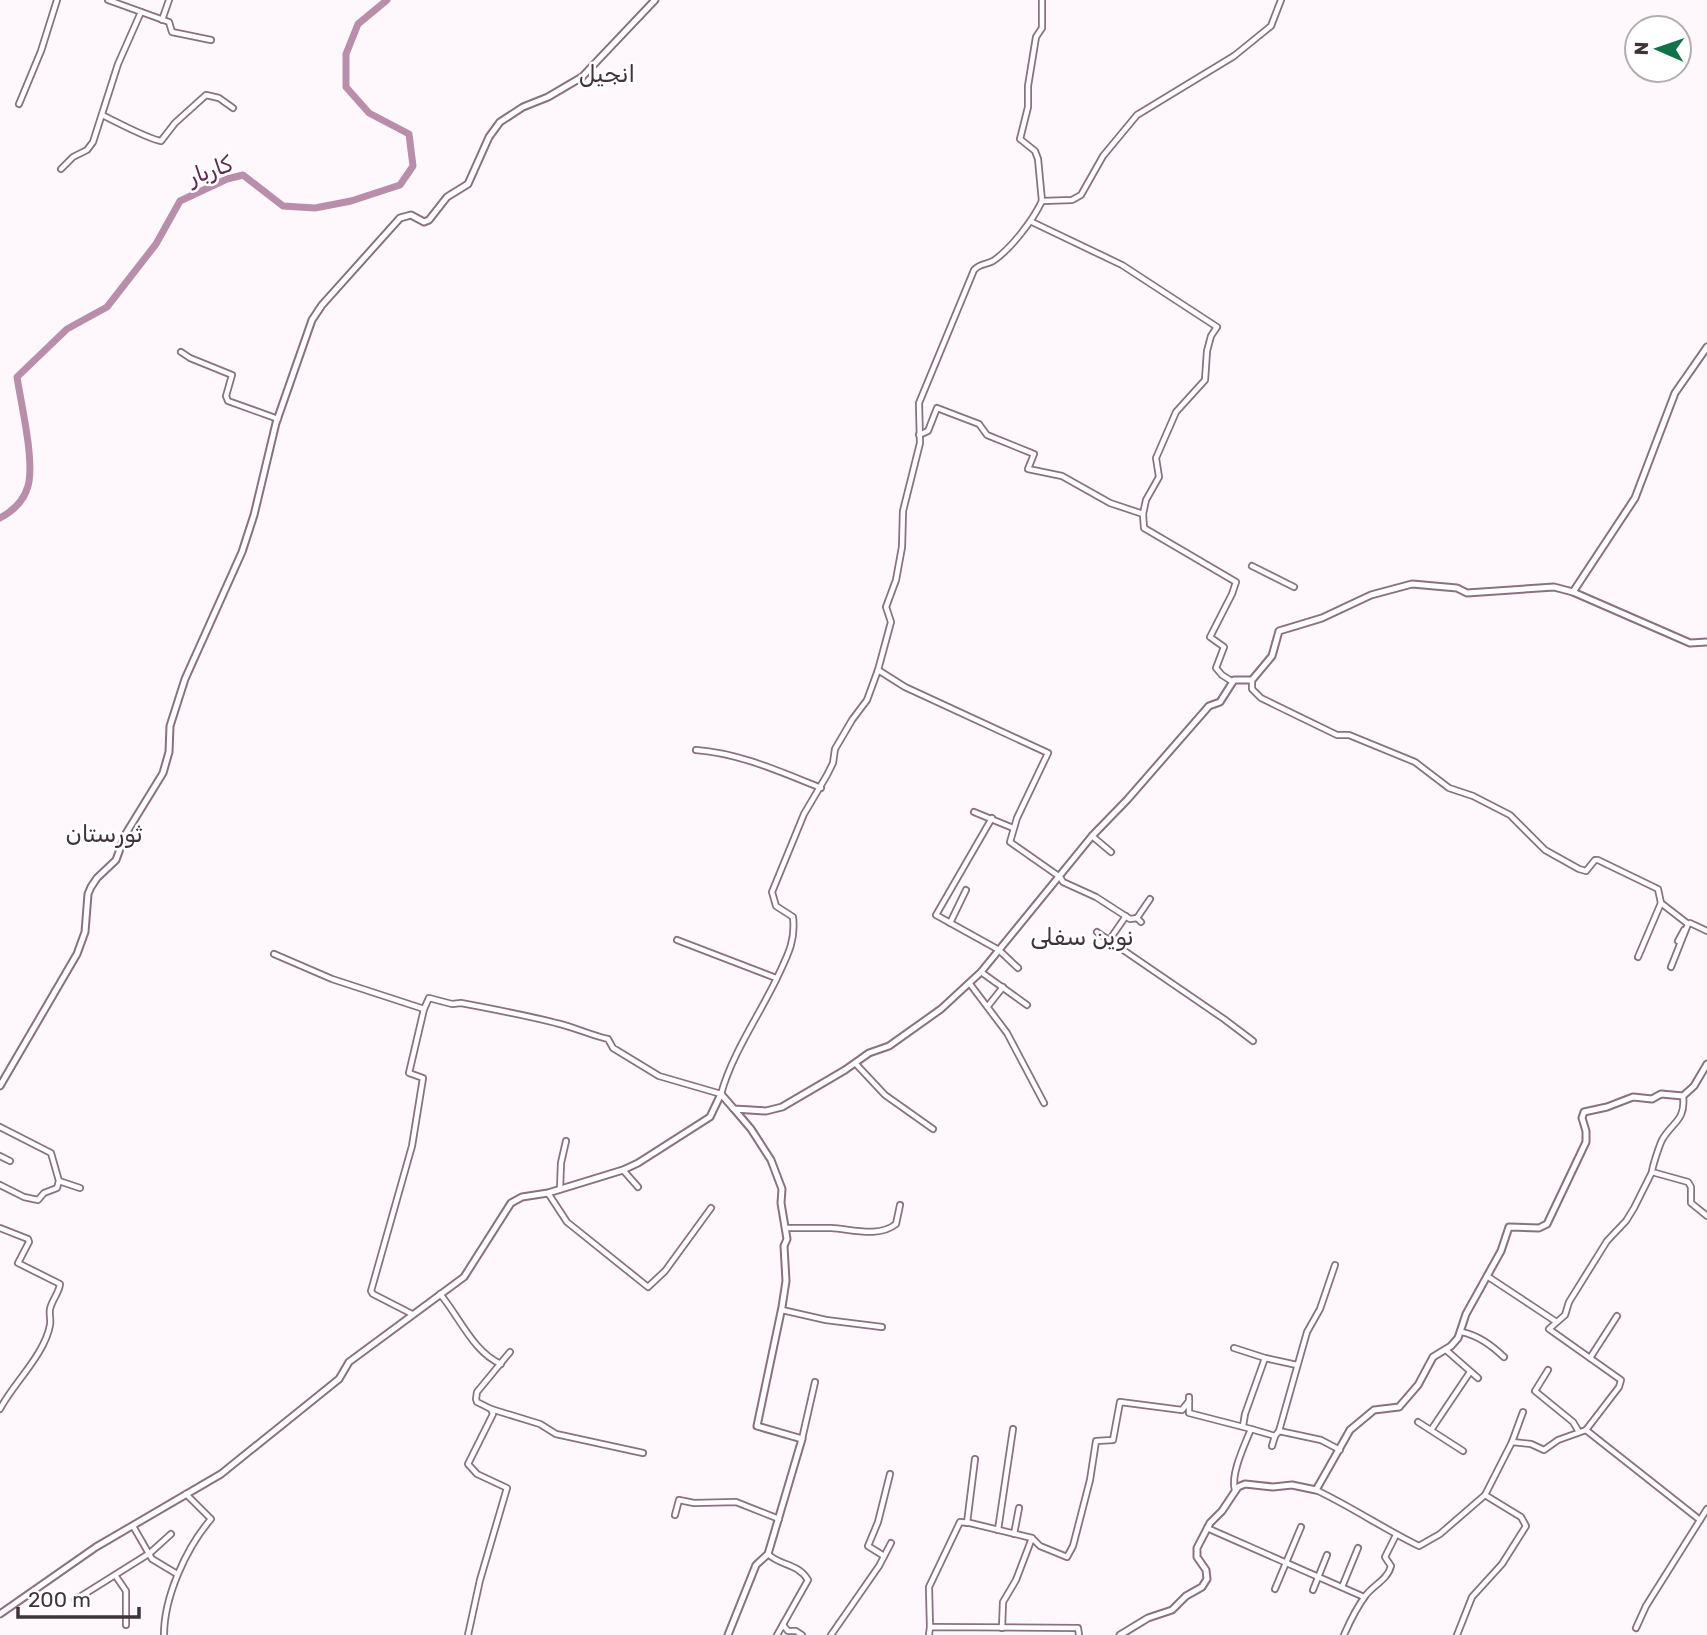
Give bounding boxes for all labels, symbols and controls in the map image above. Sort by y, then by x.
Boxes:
north arrow [1623,14,1693,84]
text: N [1630,41,1653,56]
district label: انجيل [579,60,635,88]
water label: کاربار [182,149,236,191]
district label: ثورستان [65,820,143,848]
district label: نوین سفلى [1030,923,1134,951]
scale bar [18,1576,138,1620]
text: 200 m [28,1587,91,1612]

